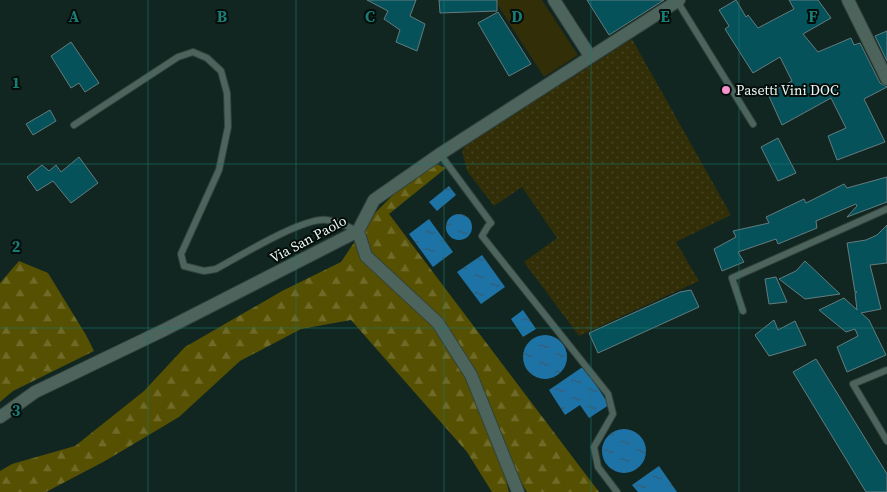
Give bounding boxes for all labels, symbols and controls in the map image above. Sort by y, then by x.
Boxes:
text: A [69,5,80,27]
text: B [217,5,228,27]
text: C [365,5,375,27]
text: D [511,5,523,27]
text: E [660,5,670,27]
text: F [808,5,818,27]
text: 1 [12,71,20,93]
place label: Pasetti Vini DOC [736,80,839,100]
marker: Pasetti Vini DOC [720,84,732,96]
street label: Via San Paolo [266,210,350,268]
text: 2 [12,235,21,257]
text: 3 [12,399,21,421]

